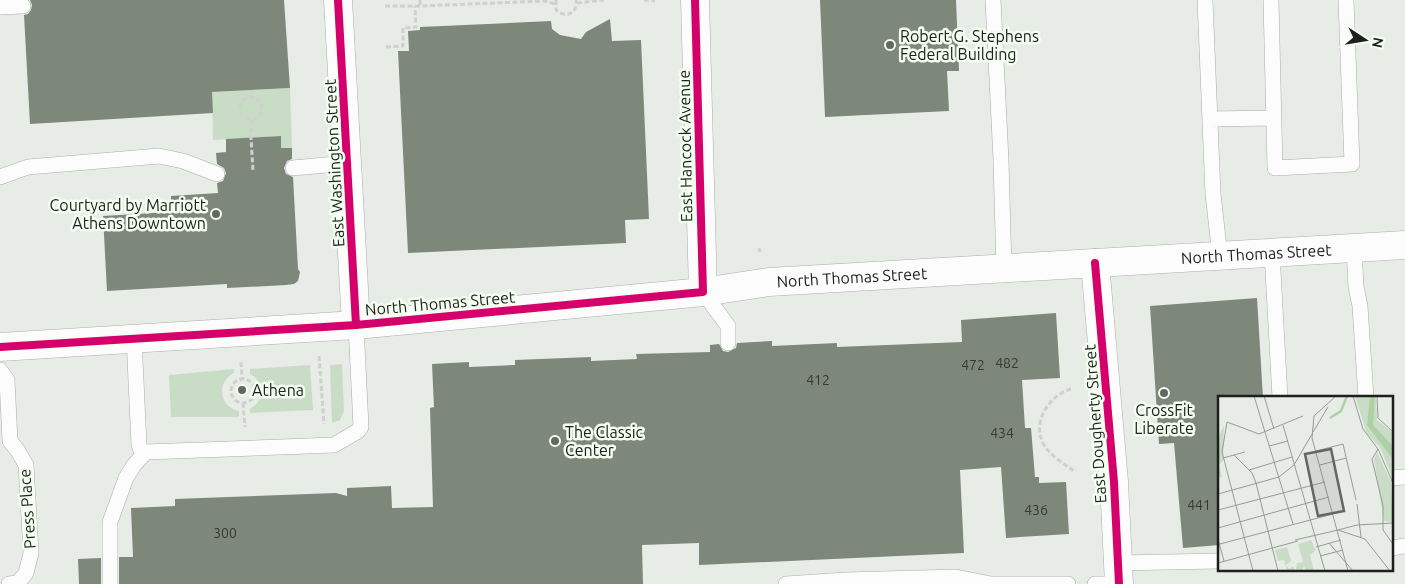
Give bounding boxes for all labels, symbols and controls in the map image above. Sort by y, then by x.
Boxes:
north arrow [1340,15,1390,65]
place label: Robert G. Stephens Federal Building [900,27,1039,63]
text: N [1369,36,1387,49]
marker: Robert G. Stephens Federal Building [884,39,896,51]
street label: East Hancock Avenue [675,70,695,222]
street label: East Washington Street [321,78,347,247]
place label: Courtyard by Marriott Athens Downtown [50,196,207,232]
marker: Courtyard by Marriott Athens Downtown [210,208,222,220]
street label: North Thomas Street [1180,240,1333,267]
street label: North Thomas Street [776,264,928,291]
street label: North Thomas Street [364,287,517,319]
street label: East Dougherty Street [1080,343,1110,504]
house number: 482 [995,355,1019,371]
house number: 472 [961,357,985,373]
house number: 412 [806,372,830,388]
place label: Athena [252,381,304,399]
marker: Athena [236,384,248,396]
marker: CrossFit Liberate [1158,387,1170,399]
inset map [1218,396,1392,572]
place label: CrossFit Liberate [1134,401,1194,437]
place label: The Classic Center [565,423,644,459]
house number: 434 [990,425,1014,441]
marker: The Classic Center [549,435,561,447]
street label: Press Place [15,468,39,550]
house number: 441 [1187,497,1211,513]
house number: 436 [1024,502,1048,518]
house number: 300 [213,525,237,541]

